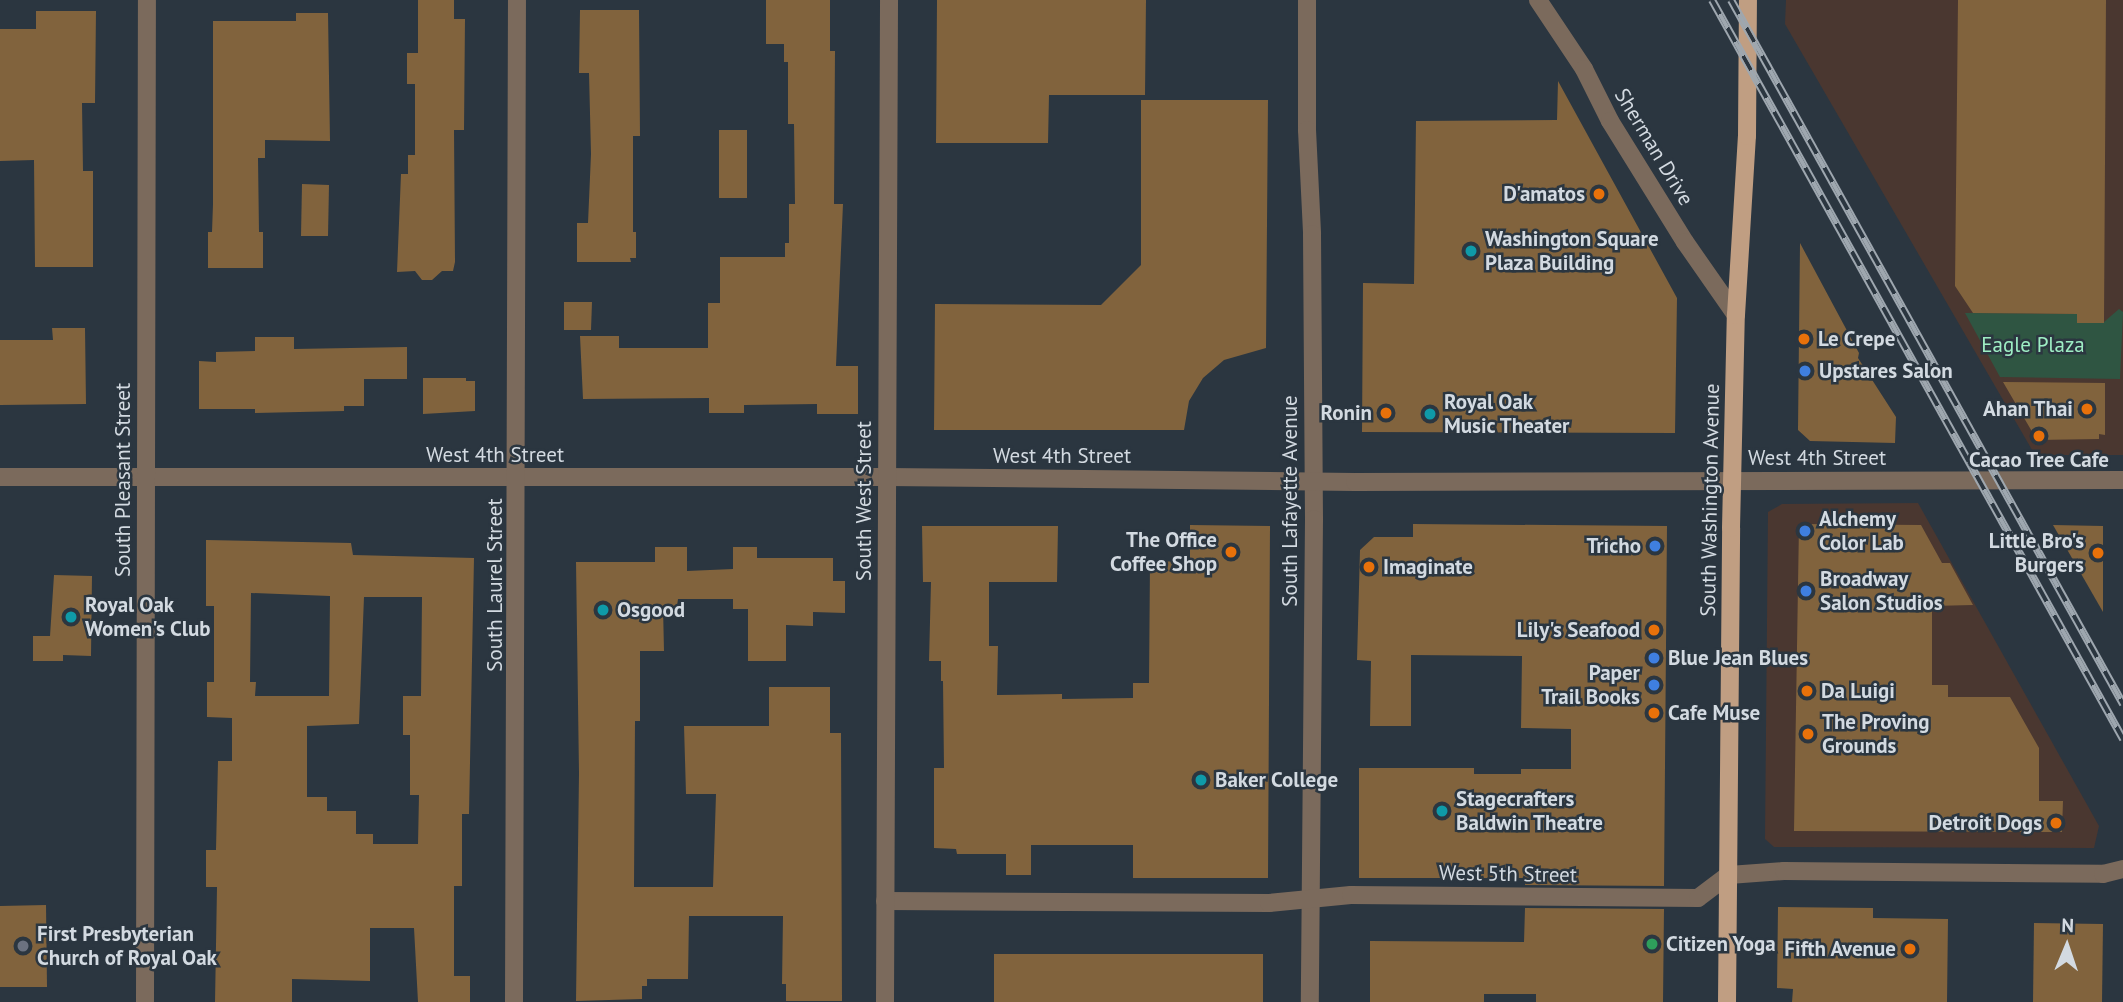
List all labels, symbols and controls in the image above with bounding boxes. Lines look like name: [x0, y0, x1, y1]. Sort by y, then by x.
street label: Sherman Drive: [1609, 84, 1699, 210]
place label: D'amatos: [1503, 181, 1585, 207]
marker: D'amatos: [1591, 186, 1607, 202]
place label: Washington Square Plaza Building: [1485, 226, 1659, 276]
marker: Washington Square Plaza Building: [1463, 243, 1479, 259]
place label: Le Crepe: [1818, 326, 1896, 352]
marker: Le Crepe: [1796, 331, 1812, 347]
park label: Eagle Plaza: [1981, 332, 2085, 358]
place label: Upstares Salon: [1819, 358, 1953, 384]
marker: Upstares Salon: [1797, 363, 1813, 379]
street label: South Pleasant Street: [110, 383, 136, 577]
street label: South Washington Avenue: [1695, 383, 1725, 617]
place label: Royal Oak Music Theater: [1444, 389, 1571, 439]
street label: South Lafayette Avenue: [1277, 395, 1303, 607]
place label: Ahan Thai: [1982, 396, 2073, 422]
place label: Ronin: [1321, 400, 1372, 426]
marker: Ahan Thai: [2079, 401, 2095, 417]
marker: Ronin: [1378, 405, 1394, 421]
marker: Royal Oak Music Theater: [1422, 406, 1438, 422]
street label: South West Street: [851, 421, 877, 581]
marker: Cacao Tree Cafe: [2031, 428, 2047, 444]
street label: West 4th Street: [426, 442, 564, 468]
street label: West 4th Street: [993, 443, 1131, 469]
street label: West 4th Street: [1748, 445, 1886, 471]
place label: Cacao Tree Cafe: [1969, 447, 2109, 473]
street label: South Laurel Street: [482, 498, 508, 672]
place label: Alchemy Color Lab: [1819, 506, 1904, 556]
marker: Alchemy Color Lab: [1797, 523, 1813, 539]
place label: The Office Coffee Shop: [1110, 527, 1217, 577]
place label: Little Bro's Burgers: [1989, 528, 2084, 578]
place label: Tricho: [1586, 533, 1641, 559]
marker: Tricho: [1647, 538, 1663, 554]
marker: The Office Coffee Shop: [1223, 544, 1239, 560]
marker: Little Bro's Burgers: [2090, 545, 2106, 561]
place label: Imaginate: [1383, 554, 1473, 580]
marker: Imaginate: [1361, 559, 1377, 575]
place label: Broadway Salon Studios: [1820, 566, 1943, 616]
marker: Broadway Salon Studios: [1798, 583, 1814, 599]
place label: Royal Oak Women's Club: [85, 592, 211, 642]
place label: Osgood: [617, 597, 685, 623]
marker: Osgood: [595, 602, 611, 618]
marker: Royal Oak Women's Club: [63, 609, 79, 625]
place label: Lily's Seafood: [1517, 617, 1640, 643]
marker: Lily's Seafood: [1646, 622, 1662, 638]
place label: Blue Jean Blues: [1668, 645, 1808, 671]
marker: Blue Jean Blues: [1646, 650, 1662, 666]
place label: Paper Trail Books: [1541, 660, 1640, 710]
marker: Paper Trail Books: [1646, 677, 1662, 693]
place label: Da Luigi: [1821, 678, 1895, 704]
marker: Da Luigi: [1799, 683, 1815, 699]
place label: Cafe Muse: [1668, 700, 1760, 726]
marker: Cafe Muse: [1646, 705, 1662, 721]
place label: The Proving Grounds: [1822, 709, 1930, 759]
marker: The Proving Grounds: [1800, 726, 1816, 742]
place label: Baker College: [1215, 767, 1338, 793]
marker: Baker College: [1193, 772, 1209, 788]
place label: Stagecrafters Baldwin Theatre: [1456, 786, 1604, 836]
marker: Stagecrafters Baldwin Theatre: [1434, 803, 1450, 819]
place label: Detroit Dogs: [1928, 810, 2042, 836]
marker: Detroit Dogs: [2048, 815, 2064, 831]
street label: West 5th Street: [1439, 860, 1577, 888]
north arrow: [2032, 911, 2102, 981]
text: N: [2061, 913, 2074, 937]
place label: First Presbyterian Church of Royal Oak: [37, 921, 217, 971]
place label: Citizen Yoga: [1666, 931, 1776, 957]
marker: Citizen Yoga: [1644, 936, 1660, 952]
place label: Fifth Avenue: [1784, 936, 1896, 962]
marker: First Presbyterian Church of Royal Oak: [15, 938, 31, 954]
marker: Fifth Avenue: [1902, 941, 1918, 957]

